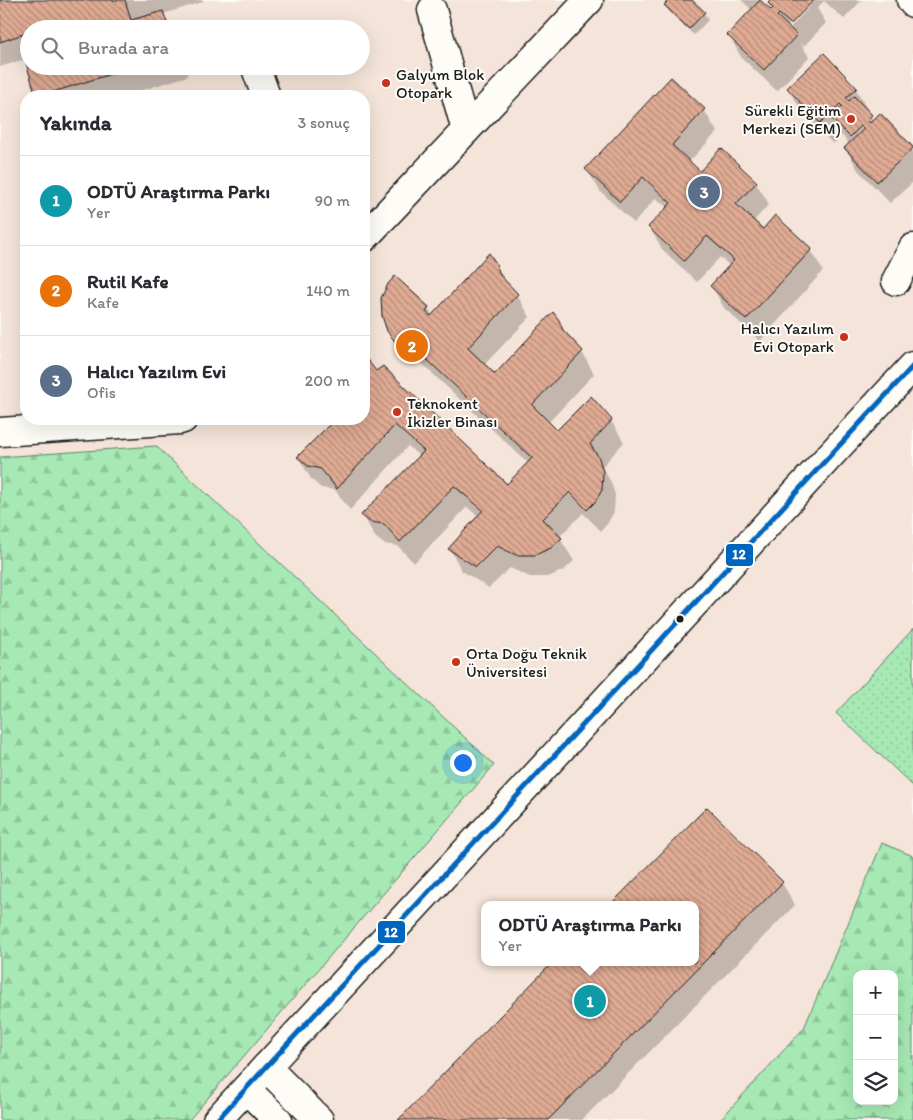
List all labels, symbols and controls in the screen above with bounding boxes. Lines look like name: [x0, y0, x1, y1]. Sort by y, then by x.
search box: [20, 20, 370, 75]
icon: search: [38, 34, 66, 62]
text: Burada ara: [78, 36, 169, 59]
place label: Galyum Blok Otopark: [396, 65, 484, 102]
marker: Galyum Blok Otopark: [380, 77, 392, 89]
place label: Sürekli Eğitim Merkezi (SEM): [742, 101, 841, 138]
text: Yakında: [40, 110, 112, 135]
text: 3 sonuç: [298, 113, 350, 132]
marker: Sürekli Eğitim Merkezi (SEM): [845, 113, 857, 125]
pin: 3: [688, 173, 720, 211]
text: ODTÜ Araştırma Parkı: [87, 180, 270, 203]
text: 1: [52, 191, 60, 210]
text: 90 m: [315, 191, 350, 210]
text: Yer: [87, 203, 110, 222]
text: Rutil Kafe: [87, 270, 169, 293]
text: 2: [52, 281, 60, 300]
text: 140 m: [306, 281, 350, 300]
text: Kafe: [87, 293, 119, 312]
place label: Halıcı Yazılım Evi Otopark: [741, 319, 835, 356]
pin: 2: [396, 327, 428, 365]
marker: Halıcı Yazılım Evi Otopark: [838, 331, 850, 343]
text: Halıcı Yazılım Evi: [87, 360, 226, 383]
text: 3: [52, 371, 60, 390]
text: 200 m: [305, 371, 350, 390]
text: Ofis: [87, 383, 116, 402]
place label: Teknokent İkizler Binası: [407, 394, 497, 431]
marker: Teknokent İkizler Binası: [391, 406, 403, 418]
line badge: 12: [725, 543, 754, 567]
text: 12: [732, 546, 747, 563]
unlabelled marker: [675, 614, 685, 624]
place label: Orta Doğu Teknik Üniversitesi: [466, 644, 588, 681]
marker: Orta Doğu Teknik Üniversitesi: [450, 656, 462, 668]
your location: [450, 750, 476, 776]
popup: [481, 901, 699, 966]
text: ODTÜ Araştırma Parkı: [498, 913, 682, 936]
line badge: 12: [377, 920, 406, 944]
text: 12: [384, 924, 399, 941]
text: Yer: [498, 936, 522, 955]
map controls: [853, 970, 898, 1105]
button: +: [853, 970, 898, 1015]
pin: 1: [574, 982, 606, 1020]
button: −: [853, 1015, 898, 1060]
button: layers: [853, 1060, 898, 1105]

